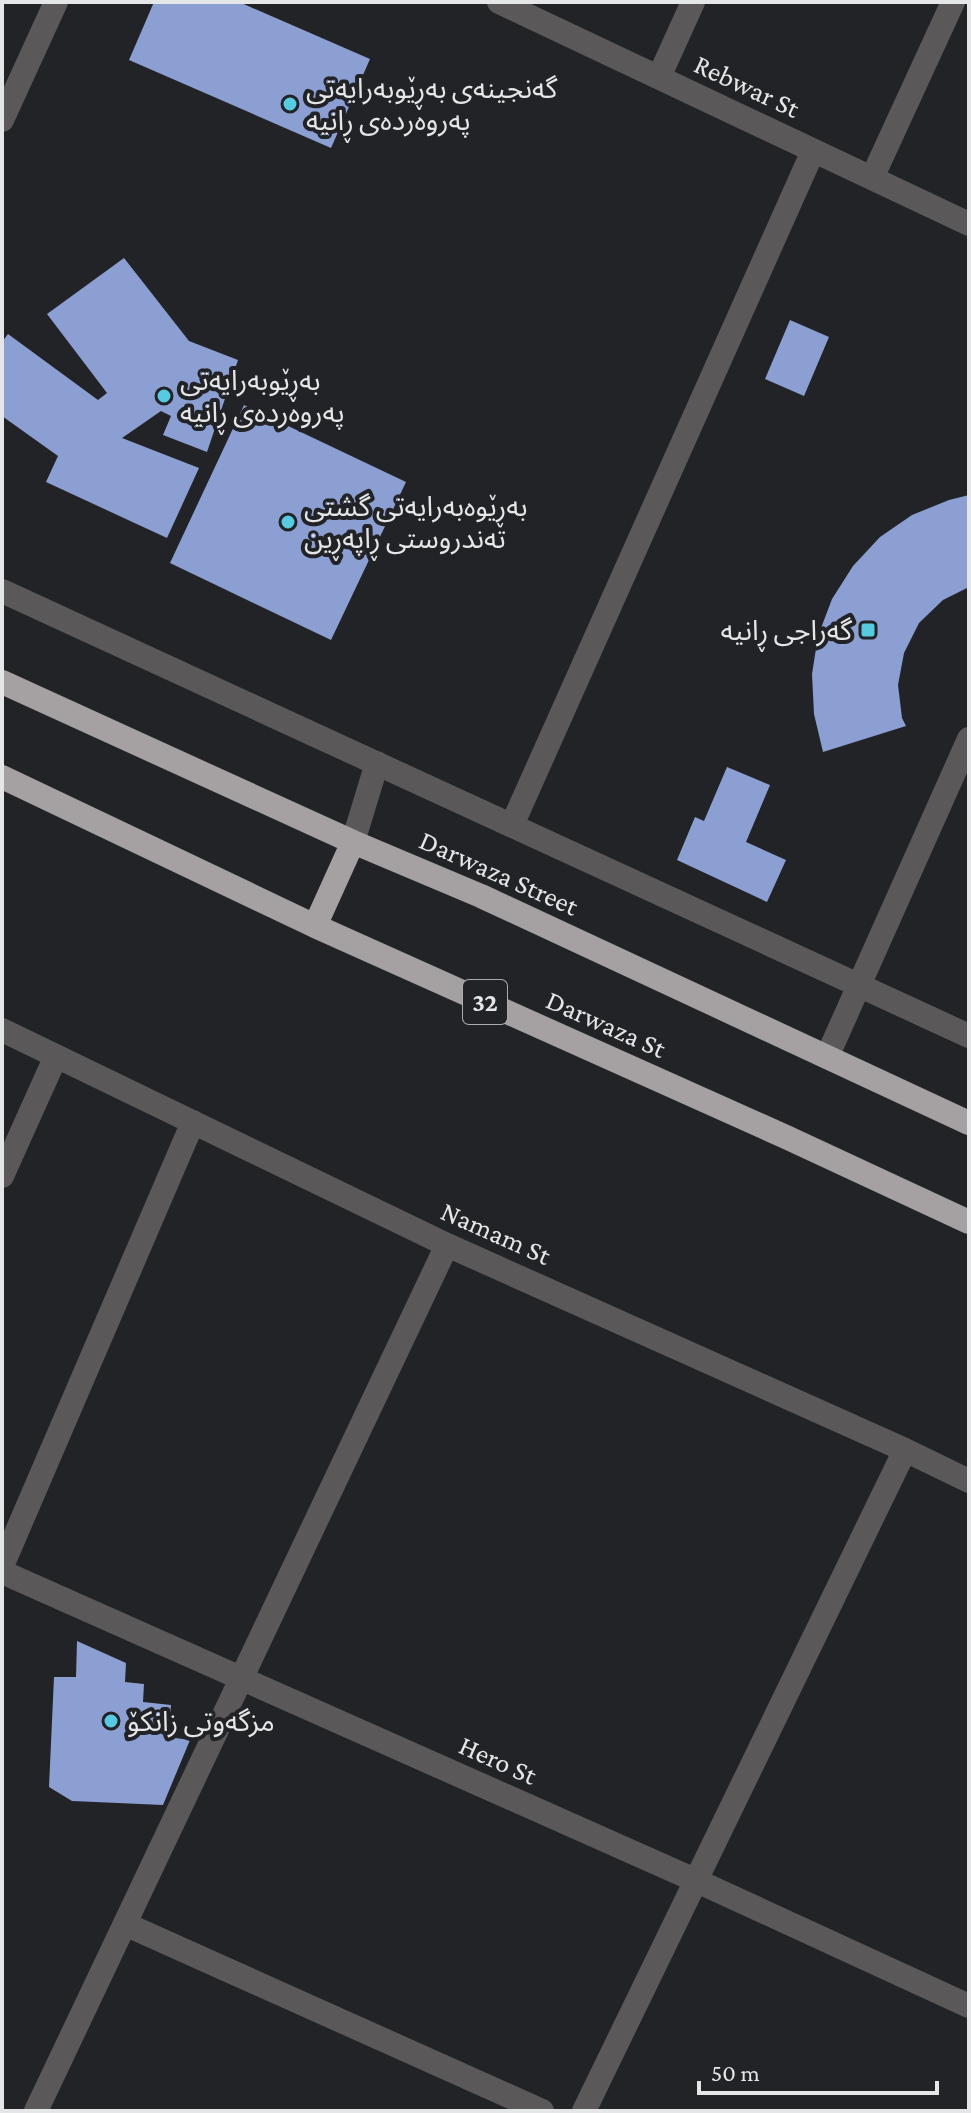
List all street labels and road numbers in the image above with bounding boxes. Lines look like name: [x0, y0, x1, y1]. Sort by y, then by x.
street label: Rebwar St: [689, 48, 805, 124]
street label: Darwaza Street: [415, 824, 584, 922]
road number: 32: [463, 980, 507, 1024]
street label: Darwaza St: [541, 984, 671, 1064]
street label: Namam St: [436, 1195, 556, 1271]
street label: Hero St: [454, 1729, 542, 1791]

